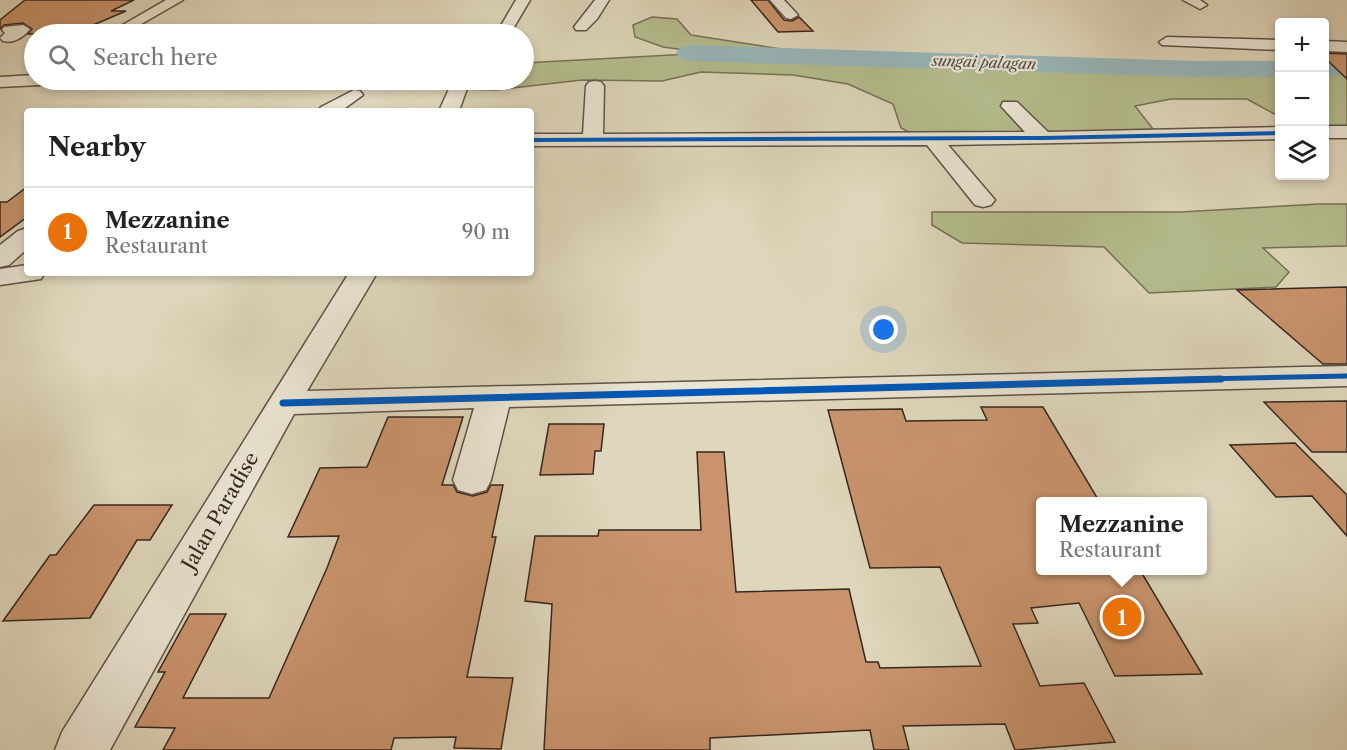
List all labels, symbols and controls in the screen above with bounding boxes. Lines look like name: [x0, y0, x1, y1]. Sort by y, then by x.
map controls: [1275, 18, 1329, 180]
button: +: [1275, 18, 1329, 72]
search box: [24, 24, 534, 90]
icon: search: [45, 41, 78, 74]
text: Search here: [93, 44, 218, 71]
water label: sungai palagan: [931, 51, 1036, 73]
button: −: [1275, 72, 1329, 126]
button: layers: [1275, 126, 1329, 180]
text: Nearby: [48, 131, 146, 163]
text: Mezzanine: [105, 207, 230, 234]
text: 1: [63, 220, 72, 244]
text: 90 m: [462, 220, 510, 244]
text: Restaurant: [105, 234, 208, 258]
your location: [869, 315, 898, 344]
street label: Jalan Paradise: [175, 448, 263, 577]
popup: [1036, 497, 1207, 575]
text: Mezzanine: [1059, 511, 1184, 538]
text: Restaurant: [1059, 538, 1162, 562]
pin: 1: [1102, 594, 1142, 640]

